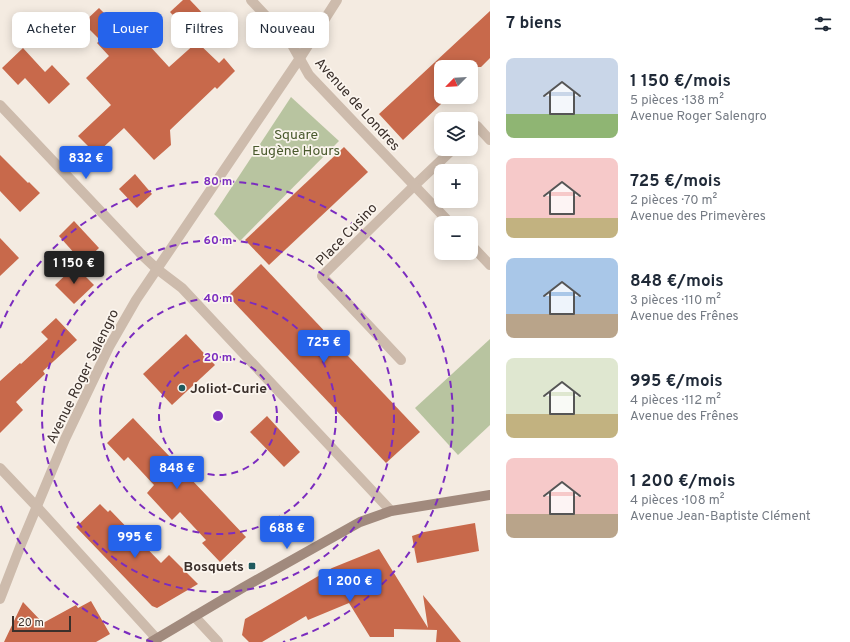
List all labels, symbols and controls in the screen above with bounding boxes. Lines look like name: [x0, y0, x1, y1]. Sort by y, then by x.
chip: Acheter: [12, 12, 90, 48]
chip: Louer: [98, 12, 163, 48]
chip: Filtres: [171, 12, 238, 48]
chip: Nouveau: [246, 12, 329, 48]
text: 7 biens: [506, 13, 562, 35]
icon: filters: [812, 13, 834, 35]
street label: Avenue de Londres: [311, 55, 403, 155]
north arrow: [434, 60, 478, 104]
map controls: [434, 60, 478, 260]
text: 1 150 €/mois: [630, 71, 731, 93]
icon: home: [538, 74, 586, 122]
text: 5 pièces · 138 m²: [630, 93, 724, 109]
text: Avenue Roger Salengro: [630, 109, 767, 125]
button: layers: [434, 112, 478, 156]
park label: Square Eugène Hours: [252, 127, 340, 160]
pin: 832 €: [58, 146, 114, 180]
text: 832 €: [68, 151, 104, 167]
button: +: [434, 164, 478, 208]
text: 725 €/mois: [630, 171, 721, 193]
text: 80 m: [204, 174, 232, 190]
icon: home: [538, 174, 586, 222]
text: 2 pièces · 70 m²: [630, 193, 717, 209]
street label: Place Cusino: [313, 200, 381, 270]
text: Avenue des Primevères: [630, 209, 766, 225]
button: −: [434, 216, 478, 260]
text: 60 m: [204, 233, 232, 249]
pin: 1 150 €: [37, 251, 111, 285]
text: 1 150 €: [53, 256, 95, 272]
text: 848 €/mois: [630, 271, 724, 293]
icon: home: [538, 274, 586, 322]
text: 40 m: [203, 291, 233, 307]
text: 3 pièces · 110 m²: [630, 293, 721, 309]
street label: Avenue Roger Salengro: [43, 307, 123, 447]
text: Avenue des Frênes: [630, 309, 739, 325]
pin: 725 €: [296, 330, 352, 364]
text: 725 €: [307, 335, 341, 351]
text: 20 m: [204, 350, 232, 366]
text: 995 €/mois: [630, 371, 723, 393]
icon: home: [538, 374, 586, 422]
place label: Joliot-Curie: [190, 381, 267, 398]
marker: Joliot-Curie: [177, 383, 187, 393]
text: 4 pièces · 112 m²: [630, 393, 721, 409]
centre of rings: [211, 409, 225, 423]
text: Avenue des Frênes: [630, 409, 739, 425]
pin: 848 €: [149, 456, 205, 490]
text: 848 €: [159, 461, 195, 477]
text: 1 200 €/mois: [630, 471, 735, 493]
icon: home: [538, 474, 586, 522]
text: 4 pièces · 108 m²: [630, 493, 724, 509]
text: Avenue Jean-Baptiste Clément: [630, 509, 811, 525]
pin: 688 €: [259, 516, 315, 550]
text: 688 €: [269, 521, 305, 537]
pin: 995 €: [107, 525, 163, 559]
text: 995 €: [117, 530, 153, 546]
place label: Bosquets: [183, 559, 244, 576]
marker: Bosquets: [247, 561, 257, 571]
pin: 1 200 €: [313, 569, 387, 603]
text: 1 200 €: [327, 574, 373, 590]
scale bar: [12, 614, 71, 633]
text: 20 m: [18, 616, 44, 630]

